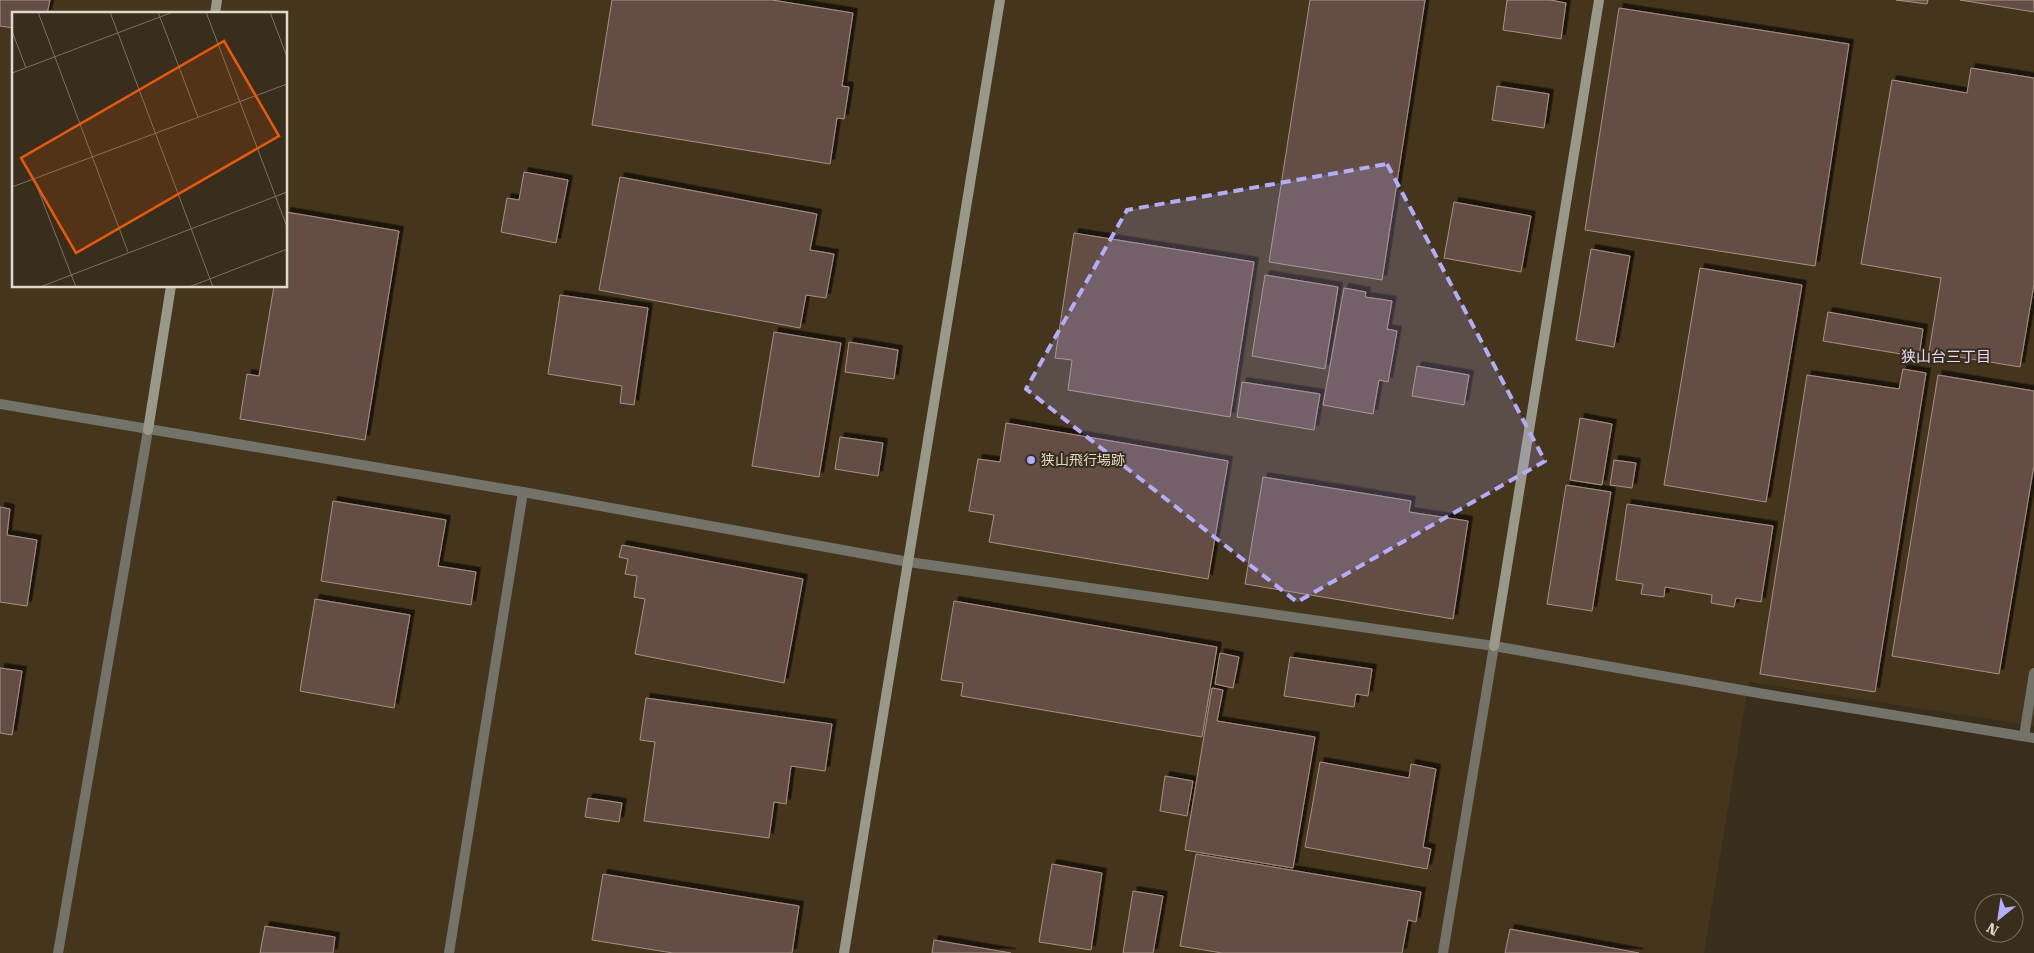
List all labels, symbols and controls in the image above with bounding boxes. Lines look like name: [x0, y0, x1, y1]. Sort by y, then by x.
inset map: [12, 12, 288, 288]
district label: 狭山台三丁目: [1901, 348, 1991, 366]
place label: 狭山飛行場跡: [1041, 452, 1125, 468]
marker: 狭山飛行場跡: [1025, 454, 1037, 466]
north arrow: [1974, 893, 2024, 943]
text: N: [1984, 920, 2001, 939]

